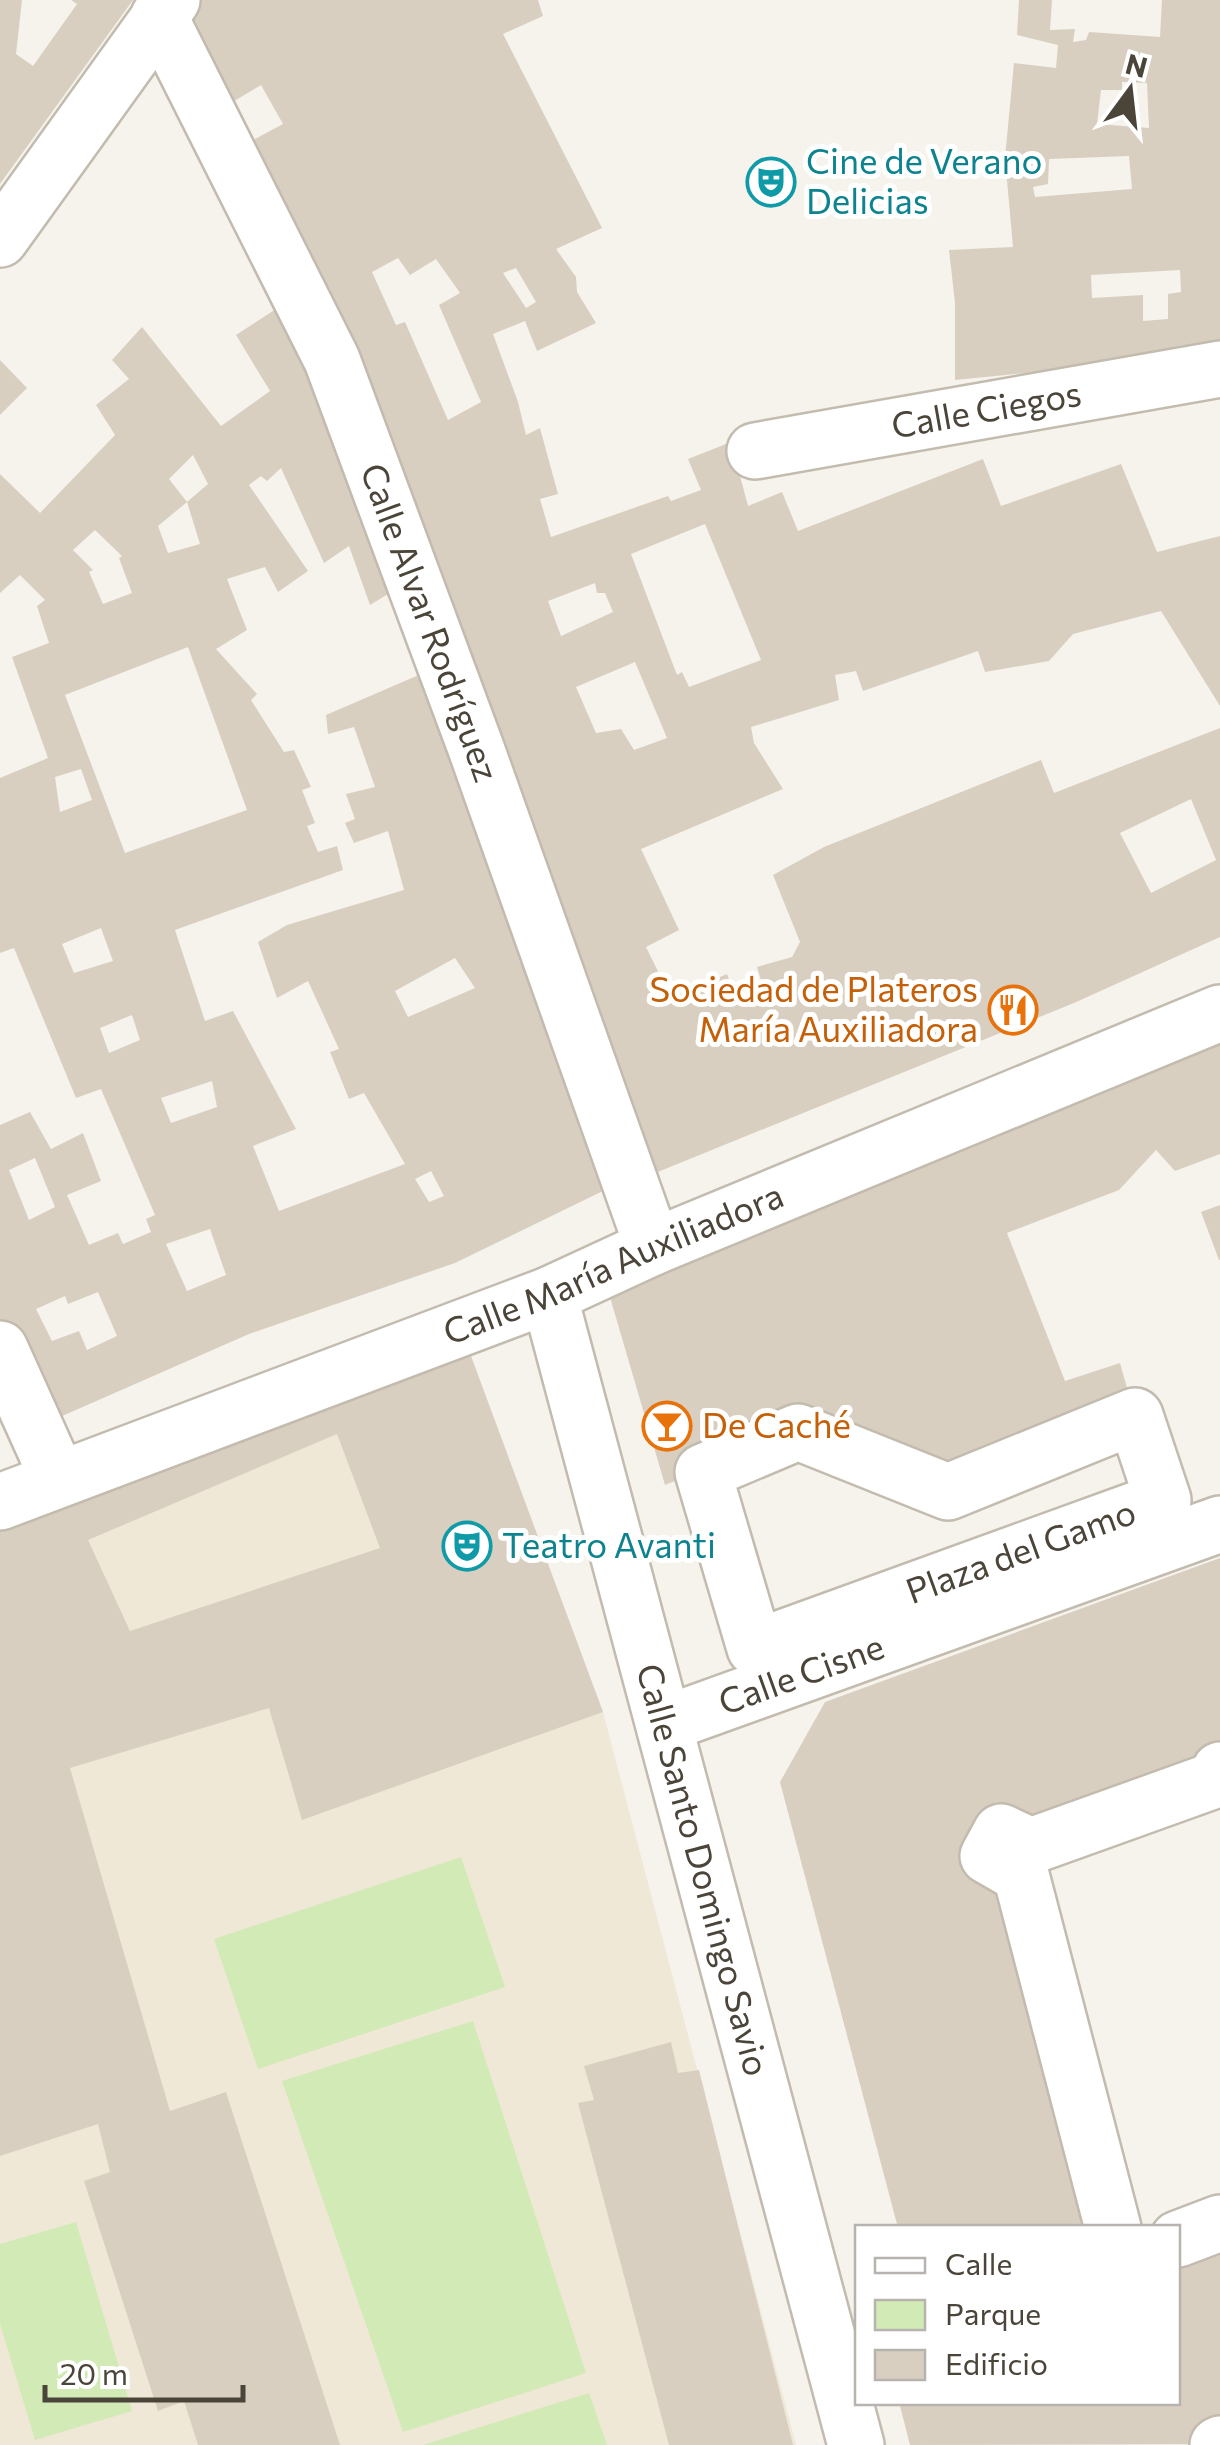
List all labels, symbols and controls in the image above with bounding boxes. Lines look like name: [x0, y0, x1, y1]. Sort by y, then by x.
north arrow: [1080, 40, 1180, 140]
text: N: [1122, 46, 1151, 84]
place label: Cine de Verano Delicias: [806, 138, 1043, 221]
theatre icon: Cine de Verano Delicias: [745, 156, 797, 208]
street label: Calle Ciegos: [888, 370, 1084, 446]
street label: Calle Alvar Rodríguez: [353, 457, 510, 786]
place label: Sociedad de Plateros María Auxiliadora: [649, 966, 978, 1049]
restaurant icon: Sociedad de Plateros María Auxiliadora: [987, 984, 1039, 1036]
street label: Calle María Auxiliadora: [436, 1172, 789, 1352]
bar icon: De Caché: [641, 1400, 693, 1452]
place label: De Caché: [702, 1402, 851, 1445]
street label: Plaza del Gamo: [899, 1488, 1141, 1611]
theatre icon: Teatro Avanti: [441, 1520, 493, 1572]
place label: Teatro Avanti: [502, 1522, 716, 1565]
street label: Calle Cisne: [712, 1623, 889, 1722]
street label: Calle Santo Domingo Savio: [629, 1658, 780, 2080]
legend: [855, 2225, 1180, 2405]
text: Calle: [945, 2244, 1012, 2281]
text: Parque: [945, 2294, 1041, 2331]
scale bar: [45, 2340, 242, 2402]
text: Edificio: [945, 2344, 1048, 2381]
text: 20 m: [60, 2354, 128, 2391]

